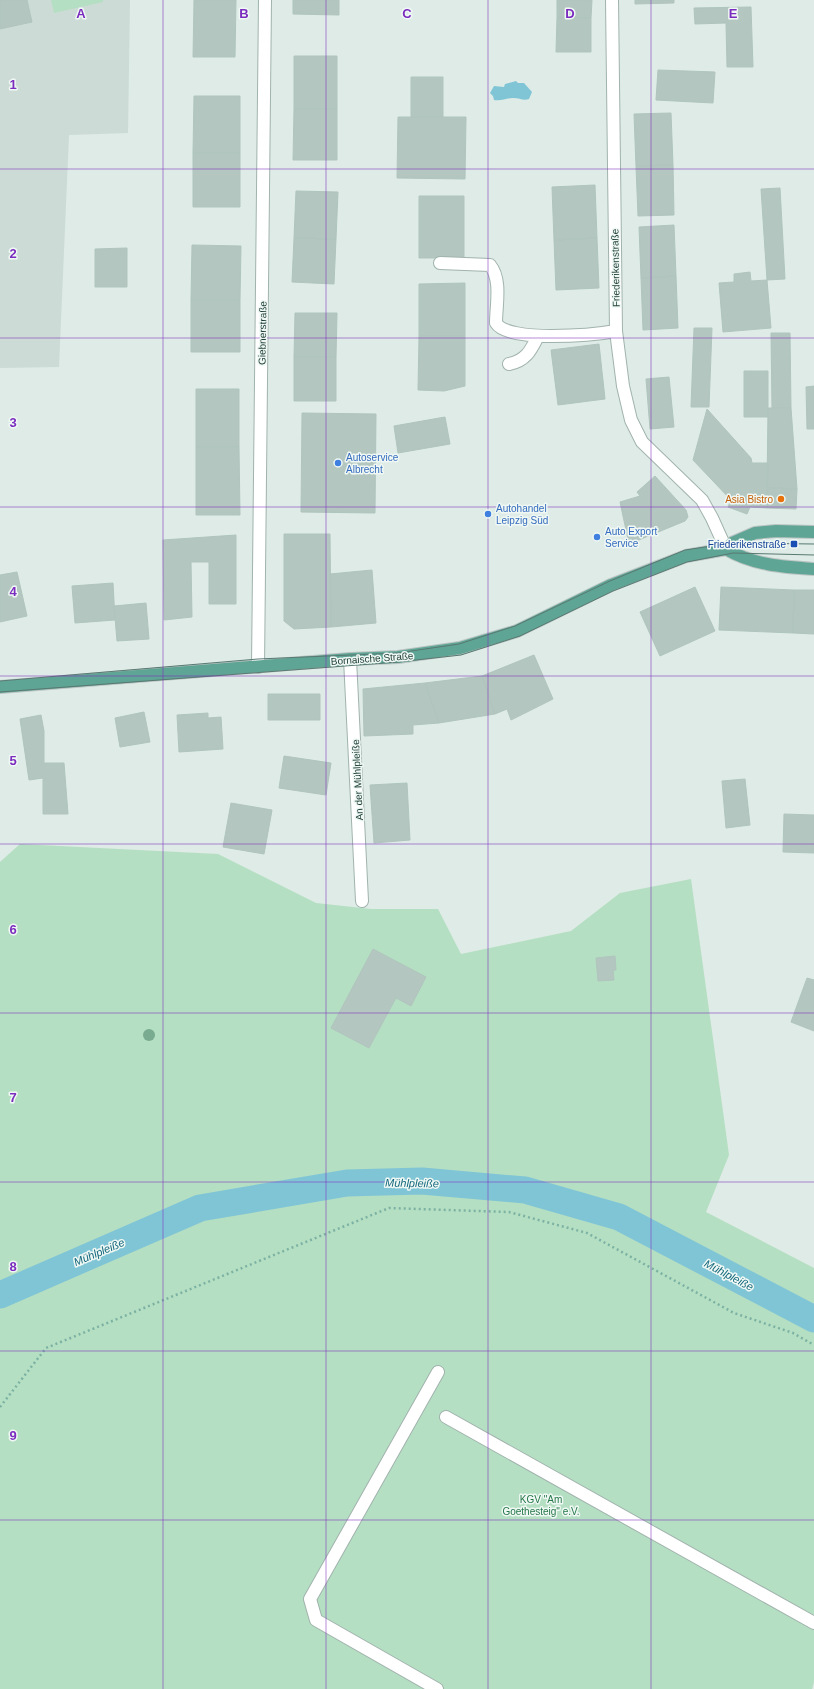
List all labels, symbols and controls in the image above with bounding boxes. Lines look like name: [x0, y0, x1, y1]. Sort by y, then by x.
text: A: [76, 6, 86, 21]
text: B: [239, 6, 249, 21]
text: C: [402, 6, 412, 21]
text: D: [565, 6, 575, 21]
text: E: [729, 6, 738, 21]
text: 1: [9, 77, 17, 92]
street label: Friederikenstraße: [609, 228, 622, 307]
text: 2: [9, 246, 17, 261]
street label: Giebnerstraße: [256, 301, 269, 365]
text: 3: [9, 415, 17, 430]
place label: Autoservice Albrecht: [346, 452, 399, 475]
marker: Autoservice Albrecht: [333, 458, 343, 468]
place label: Asia Bistro: [725, 494, 773, 505]
marker: Asia Bistro: [776, 494, 786, 504]
place label: Autohandel Leipzig Süd: [496, 503, 548, 526]
marker: Autohandel Leipzig Süd: [483, 509, 493, 519]
place label: Auto Export Service: [605, 526, 657, 549]
marker: Auto Export Service: [592, 532, 602, 542]
place label: Friederikenstraße: [708, 539, 786, 550]
marker: Friederikenstraße: [789, 539, 799, 549]
text: 4: [9, 584, 17, 599]
street label: Bornaische Straße: [330, 650, 414, 667]
street label: An der Mühlpleiße: [350, 739, 365, 821]
text: 5: [9, 753, 17, 768]
text: 6: [9, 922, 17, 937]
text: 7: [9, 1090, 17, 1105]
water label: Mühlpleiße: [385, 1177, 439, 1189]
water label: Mühlpleiße: [72, 1236, 126, 1268]
water label: Mühlpleiße: [702, 1257, 756, 1293]
text: 8: [9, 1259, 17, 1274]
text: 9: [9, 1428, 17, 1443]
park label: KGV "Am Goethesteig" e.V.: [502, 1494, 580, 1517]

